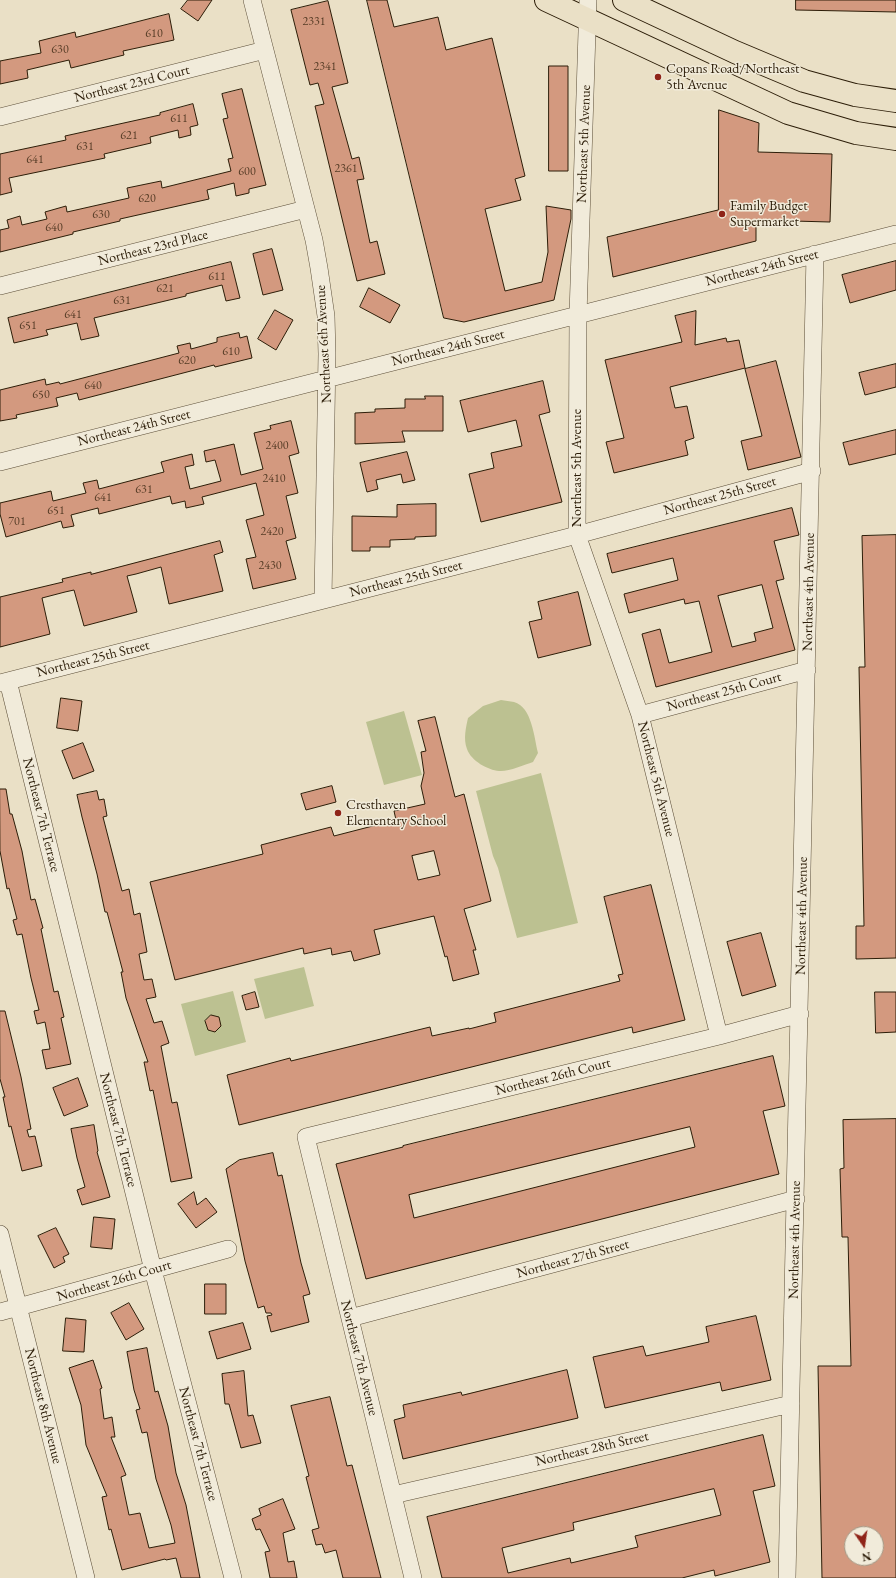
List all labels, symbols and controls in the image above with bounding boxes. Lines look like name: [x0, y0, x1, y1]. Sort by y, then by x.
house number: 2331: [302, 15, 326, 29]
house number: 610: [145, 27, 163, 41]
house number: 630: [51, 43, 69, 57]
house number: 2341: [313, 60, 337, 74]
place label: Copans Road/Northeast 5th Avenue: [666, 61, 799, 94]
street label: Northeast 23rd Court: [73, 62, 191, 106]
marker: Copans Road/Northeast 5th Avenue: [653, 72, 663, 82]
street label: Northeast 5th Avenue: [574, 85, 594, 203]
house number: 611: [170, 112, 188, 126]
house number: 621: [120, 129, 138, 143]
house number: 631: [76, 140, 94, 154]
house number: 641: [26, 153, 44, 167]
house number: 2361: [334, 162, 358, 176]
house number: 600: [238, 165, 256, 179]
house number: 620: [138, 192, 156, 206]
place label: Family Budget Supermarket: [730, 198, 808, 230]
house number: 630: [92, 208, 110, 222]
marker: Family Budget Supermarket: [717, 209, 727, 219]
house number: 640: [45, 221, 63, 235]
street label: Northeast 23rd Place: [96, 226, 210, 270]
street label: Northeast 24th Street: [704, 246, 820, 290]
house number: 611: [208, 270, 226, 284]
house number: 621: [156, 282, 174, 296]
street label: Northeast 6th Avenue: [313, 284, 335, 404]
house number: 631: [113, 294, 131, 308]
house number: 641: [64, 308, 82, 322]
house number: 651: [19, 319, 37, 333]
street label: Northeast 24th Street: [390, 326, 506, 370]
house number: 610: [222, 345, 240, 359]
house number: 620: [178, 354, 196, 368]
house number: 640: [84, 379, 102, 393]
house number: 650: [32, 388, 50, 402]
street label: Northeast 24th Street: [76, 406, 192, 450]
street label: Northeast 5th Avenue: [569, 409, 585, 527]
house number: 2400: [265, 439, 289, 453]
house number: 2410: [262, 472, 286, 486]
street label: Northeast 25th Street: [662, 473, 778, 519]
house number: 631: [135, 483, 153, 497]
house number: 641: [94, 491, 112, 505]
house number: 651: [47, 504, 65, 518]
house number: 701: [8, 515, 26, 529]
house number: 2420: [260, 525, 284, 539]
street label: Northeast 4th Avenue: [800, 533, 818, 651]
street label: Northeast 25th Street: [348, 557, 464, 601]
house number: 2430: [258, 559, 282, 573]
street label: Northeast 25th Street: [35, 637, 151, 681]
street label: Northeast 25th Court: [665, 669, 783, 715]
street label: Northeast 5th Avenue: [634, 720, 678, 838]
street label: Northeast 7th Terrace: [19, 756, 63, 874]
place label: Cresthaven Elementary School: [346, 797, 446, 830]
marker: Cresthaven Elementary School: [333, 808, 343, 818]
street label: Northeast 4th Avenue: [793, 857, 811, 975]
street label: Northeast 26th Court: [494, 1055, 612, 1099]
street label: Northeast 7th Terrace: [96, 1071, 140, 1189]
street label: Northeast 4th Avenue: [786, 1181, 804, 1299]
street label: Northeast 27th Street: [515, 1236, 631, 1282]
street label: Northeast 26th Court: [55, 1257, 173, 1305]
street label: Northeast 7th Avenue: [337, 1299, 381, 1417]
street label: Northeast 8th Avenue: [21, 1347, 65, 1465]
street label: Northeast 7th Terrace: [175, 1385, 221, 1503]
street label: Northeast 28th Street: [534, 1428, 650, 1470]
north arrow: [844, 1526, 884, 1566]
text: N: [861, 1549, 872, 1565]

